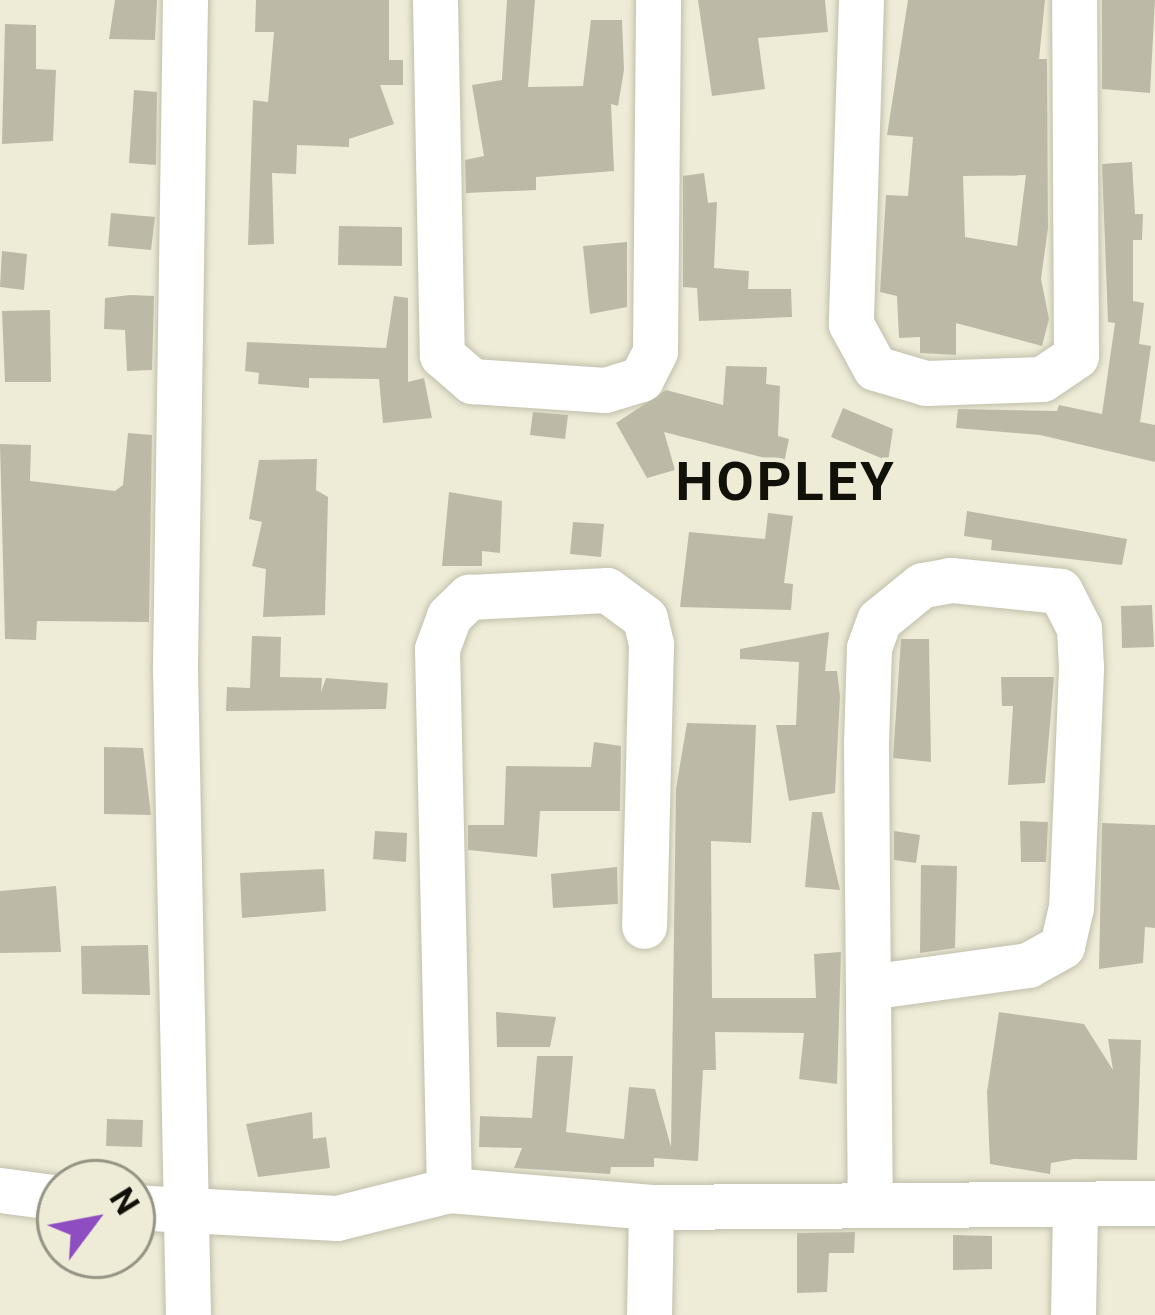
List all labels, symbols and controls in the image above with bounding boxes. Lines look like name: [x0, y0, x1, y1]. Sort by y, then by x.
district label: HOPLEY: [675, 450, 897, 514]
north arrow: [36, 1159, 156, 1279]
text: N: [102, 1181, 147, 1221]

